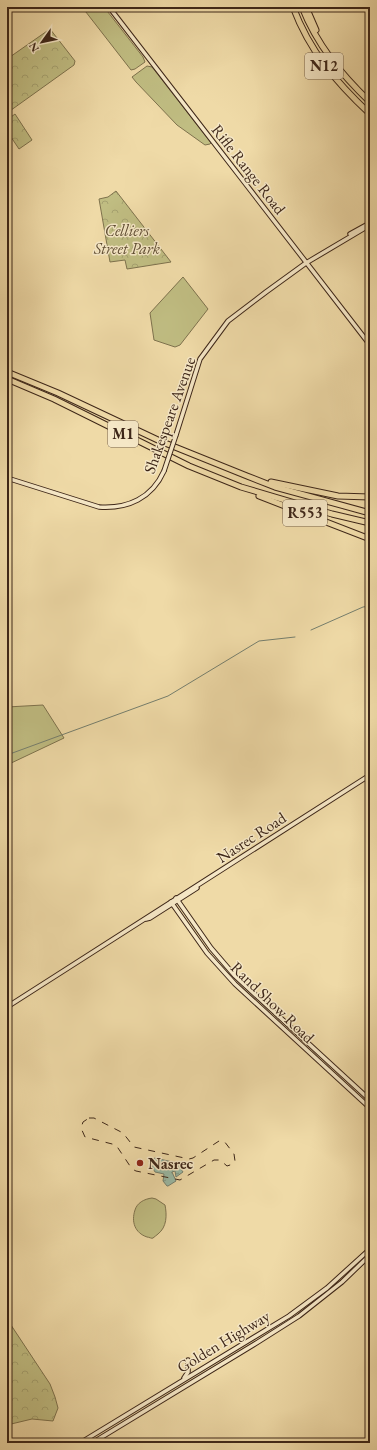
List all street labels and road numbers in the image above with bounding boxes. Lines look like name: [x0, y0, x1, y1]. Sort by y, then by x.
road number: N12: [305, 53, 343, 79]
street label: Rifle Range Road: [207, 120, 291, 219]
street label: Shakespeare Avenue: [139, 354, 200, 476]
road number: M1: [108, 421, 138, 447]
road number: R553: [283, 500, 327, 526]
street label: Nasrec Road: [212, 807, 291, 868]
street label: Rand Show Road: [226, 957, 320, 1048]
street label: Golden Highway: [173, 1305, 274, 1377]

